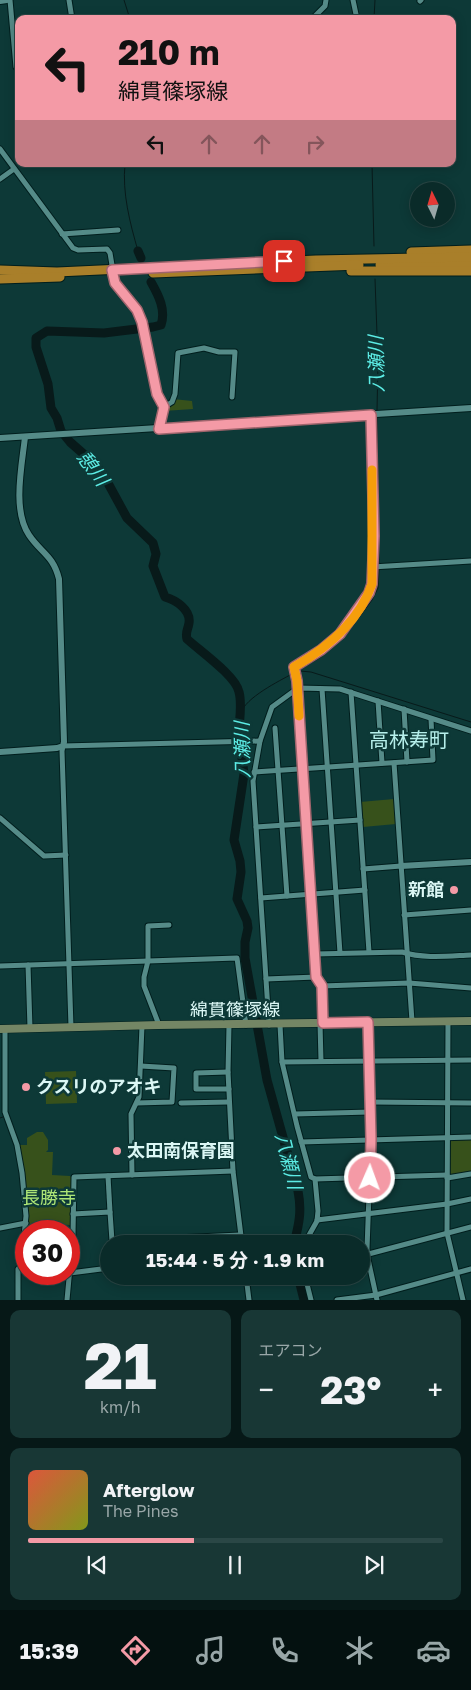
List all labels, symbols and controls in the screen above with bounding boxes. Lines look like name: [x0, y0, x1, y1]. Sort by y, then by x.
text: 210 m: [118, 31, 220, 73]
icon: left: [35, 35, 100, 100]
text: 綿貫篠塚線: [118, 77, 228, 104]
icon: left: [142, 130, 170, 158]
icon: ahead: [195, 130, 223, 158]
icon: ahead: [248, 130, 276, 158]
icon: right: [301, 130, 329, 158]
north arrow: [410, 182, 455, 228]
map controls: [410, 182, 455, 227]
pin: [263, 240, 305, 282]
icon: arrive: [270, 247, 298, 275]
water label: 八瀬川: [363, 333, 387, 393]
water label: 憩川: [73, 446, 115, 491]
water label: 八瀬川: [229, 719, 253, 779]
district label: 高林寿町: [369, 727, 449, 751]
place label: 新館: [408, 878, 444, 900]
marker: 新館: [448, 884, 460, 896]
street label: 綿貫篠塚線: [190, 998, 280, 1020]
place label: クスリのアオキ: [36, 1075, 161, 1097]
marker: クスリのアオキ: [20, 1081, 32, 1093]
water label: 八瀬川: [271, 1130, 308, 1193]
place label: 太田南保育園: [127, 1139, 235, 1161]
marker: 太田南保育園: [111, 1145, 123, 1157]
position arrow: [343, 1151, 395, 1203]
park label: 長勝寺: [22, 1186, 76, 1208]
speed limit sign: 30: [15, 1220, 80, 1285]
text: 15:44 · 5 分 · 1.9 km: [146, 1248, 324, 1271]
text: 21: [84, 1325, 157, 1403]
text: エアコン: [259, 1340, 323, 1360]
text: 23°: [320, 1367, 381, 1412]
text: −: [259, 1373, 274, 1406]
text: +: [428, 1373, 443, 1406]
text: km/h: [100, 1397, 141, 1417]
text: Afterglow: [103, 1478, 194, 1501]
text: The Pines: [103, 1501, 178, 1521]
icon: previous: [83, 1551, 111, 1579]
icon: pause: [221, 1551, 249, 1579]
icon: next: [360, 1551, 388, 1579]
icon: directions: [118, 1633, 153, 1668]
icon: music: [193, 1633, 228, 1668]
icon: phone: [267, 1633, 302, 1668]
icon: climate: [342, 1633, 377, 1668]
icon: car: [416, 1633, 451, 1668]
text: 15:39: [20, 1637, 79, 1664]

